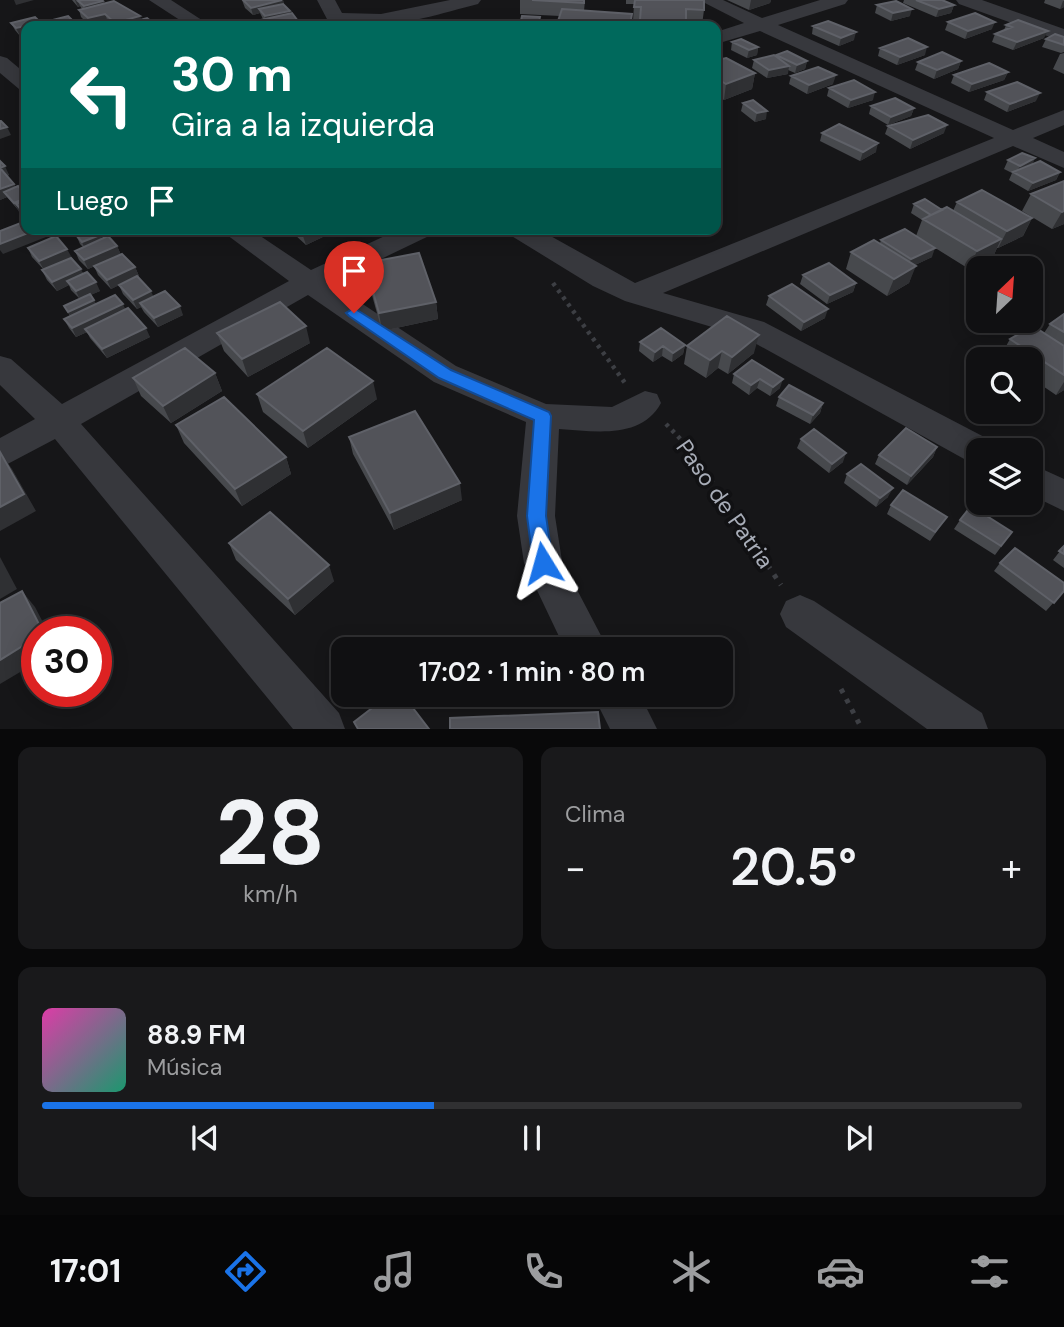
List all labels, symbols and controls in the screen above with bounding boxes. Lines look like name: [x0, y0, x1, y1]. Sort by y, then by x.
text: 30 m: [171, 42, 293, 106]
icon: left: [56, 49, 147, 140]
text: Gira a la izquierda: [171, 104, 435, 146]
icon: arrive: [143, 182, 181, 220]
text: Luego: [56, 184, 129, 218]
pin: [324, 241, 384, 313]
icon: arrive: [335, 252, 373, 290]
north arrow: [966, 256, 1043, 332]
map controls: [966, 256, 1043, 515]
button: search: [966, 347, 1043, 424]
street label: Paso de Patria: [669, 434, 781, 574]
button: layers: [966, 438, 1043, 515]
position arrow: [506, 526, 580, 600]
speed limit sign: 30: [21, 616, 112, 707]
text: 17:02 · 1 min · 80 m: [419, 655, 645, 689]
text: 28: [216, 774, 325, 892]
text: Clima: [565, 799, 625, 829]
text: 20.5°: [730, 833, 857, 901]
text: −: [565, 843, 586, 893]
text: +: [1001, 843, 1022, 893]
text: km/h: [243, 879, 298, 909]
text: 88.9 FM: [147, 1018, 246, 1052]
text: Música: [147, 1052, 222, 1082]
icon: previous: [186, 1119, 224, 1157]
icon: pause: [513, 1119, 551, 1157]
icon: next: [840, 1119, 878, 1157]
icon: directions: [221, 1247, 270, 1296]
icon: music: [370, 1247, 419, 1296]
icon: phone: [519, 1247, 568, 1296]
icon: climate: [667, 1247, 716, 1296]
icon: car: [816, 1247, 865, 1296]
icon: filters: [965, 1247, 1014, 1296]
text: 17:01: [50, 1250, 121, 1292]

